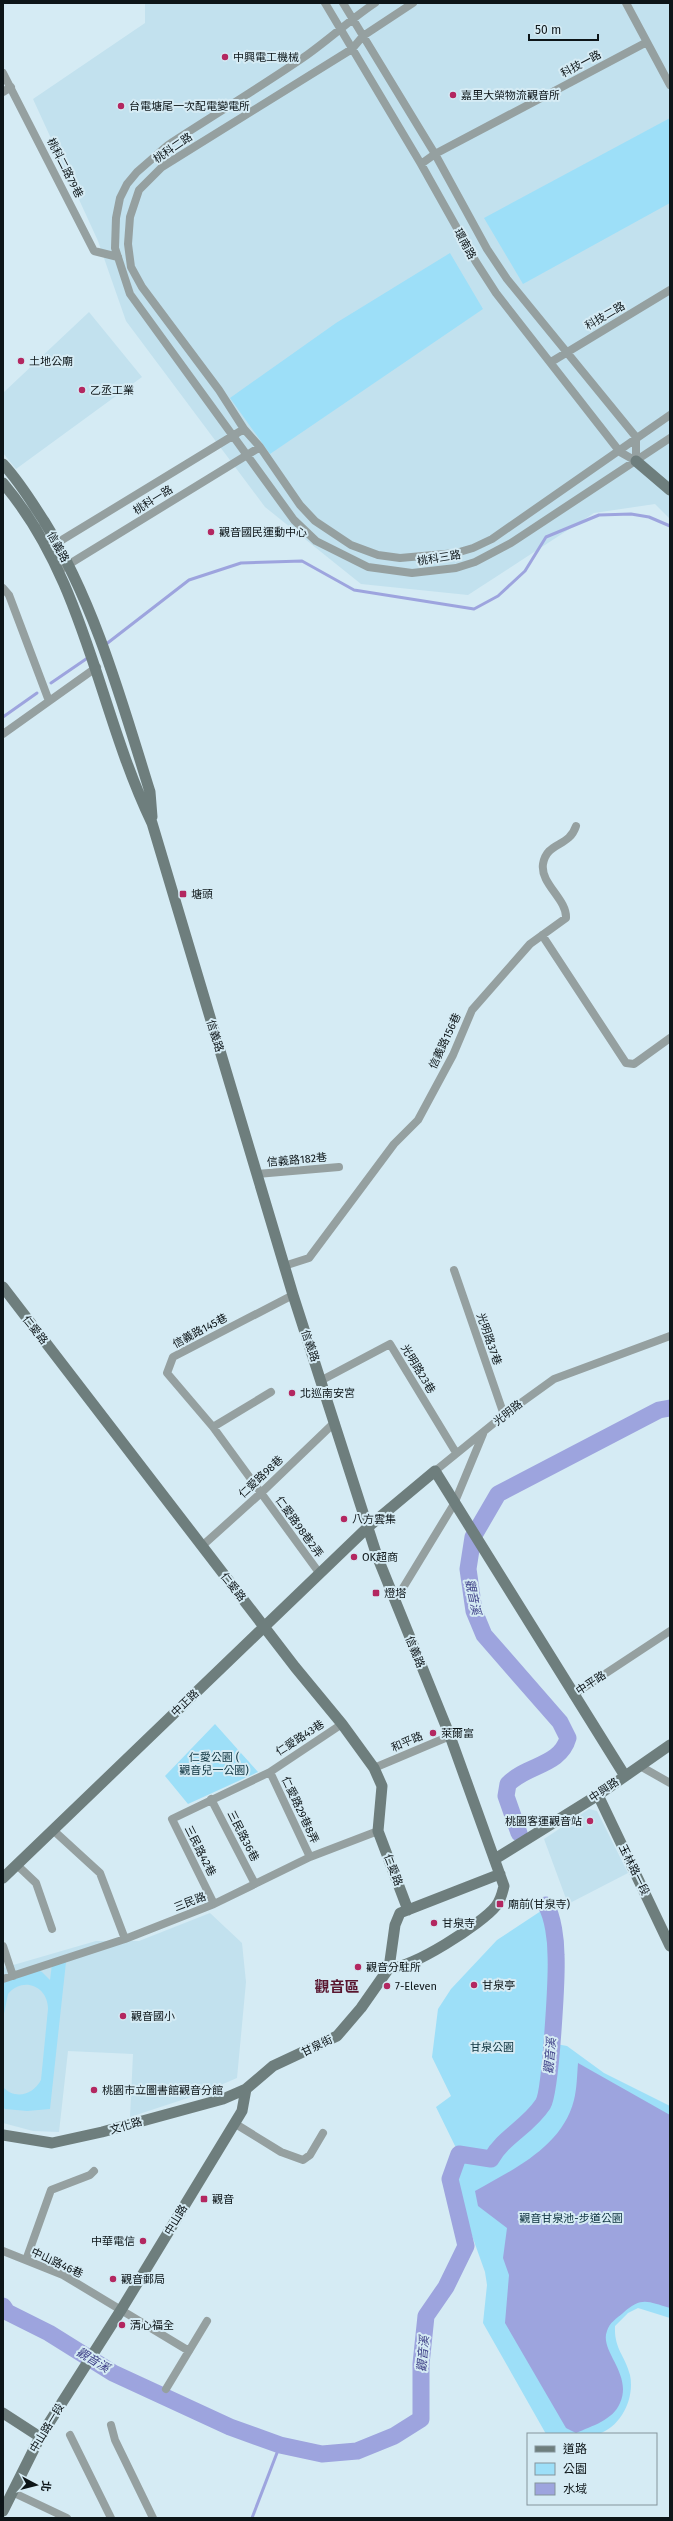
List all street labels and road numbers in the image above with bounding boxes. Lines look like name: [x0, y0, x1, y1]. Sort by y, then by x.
street label: 科技一路: [559, 48, 603, 80]
street label: 桃科二路: [151, 130, 195, 166]
street label: 桃科二路79巷: [44, 136, 86, 200]
street label: 環南路: [451, 226, 479, 262]
street label: 科技二路: [583, 299, 627, 333]
street label: 桃科一路: [131, 483, 175, 517]
street label: 信義路: [44, 529, 72, 565]
street label: 桃科三路: [416, 548, 462, 568]
street label: 信義路156巷: [426, 1011, 464, 1071]
street label: 信義路: [204, 1018, 226, 1054]
street label: 信義路182巷: [266, 1151, 328, 1169]
street label: 信義路145巷: [170, 1311, 230, 1351]
street label: 光明路37巷: [474, 1311, 504, 1367]
street label: 仁愛路: [20, 1313, 50, 1347]
street label: 信義路: [298, 1328, 322, 1364]
street label: 光明路23巷: [398, 1342, 438, 1396]
street label: 光明路: [491, 1398, 525, 1428]
street label: 仁愛路98巷: [236, 1453, 286, 1501]
street label: 仁愛路98巷2弄: [272, 1494, 326, 1560]
street label: 仁愛路: [218, 1570, 248, 1604]
street label: 信義路: [403, 1634, 427, 1670]
street label: 中平路: [574, 1669, 608, 1697]
street label: 中正路: [169, 1687, 201, 1719]
street label: 仁愛路43巷: [273, 1718, 327, 1758]
street label: 和平路: [389, 1730, 425, 1754]
street label: 仁愛路29巷8弄: [279, 1775, 321, 1845]
street label: 中興路: [587, 1775, 621, 1805]
street label: 三民路36巷: [225, 1808, 261, 1864]
street label: 三民路42巷: [182, 1824, 218, 1878]
street label: 玉林路一段: [616, 1842, 652, 1898]
street label: 仁愛路: [381, 1852, 405, 1888]
street label: 三民路: [172, 1890, 208, 1914]
street label: 甘泉街: [299, 2033, 335, 2059]
street label: 文化路: [108, 2115, 144, 2137]
street label: 中山路: [162, 2203, 190, 2237]
street label: 中山路46巷: [29, 2245, 85, 2281]
street label: 中山路一段: [27, 2401, 67, 2455]

